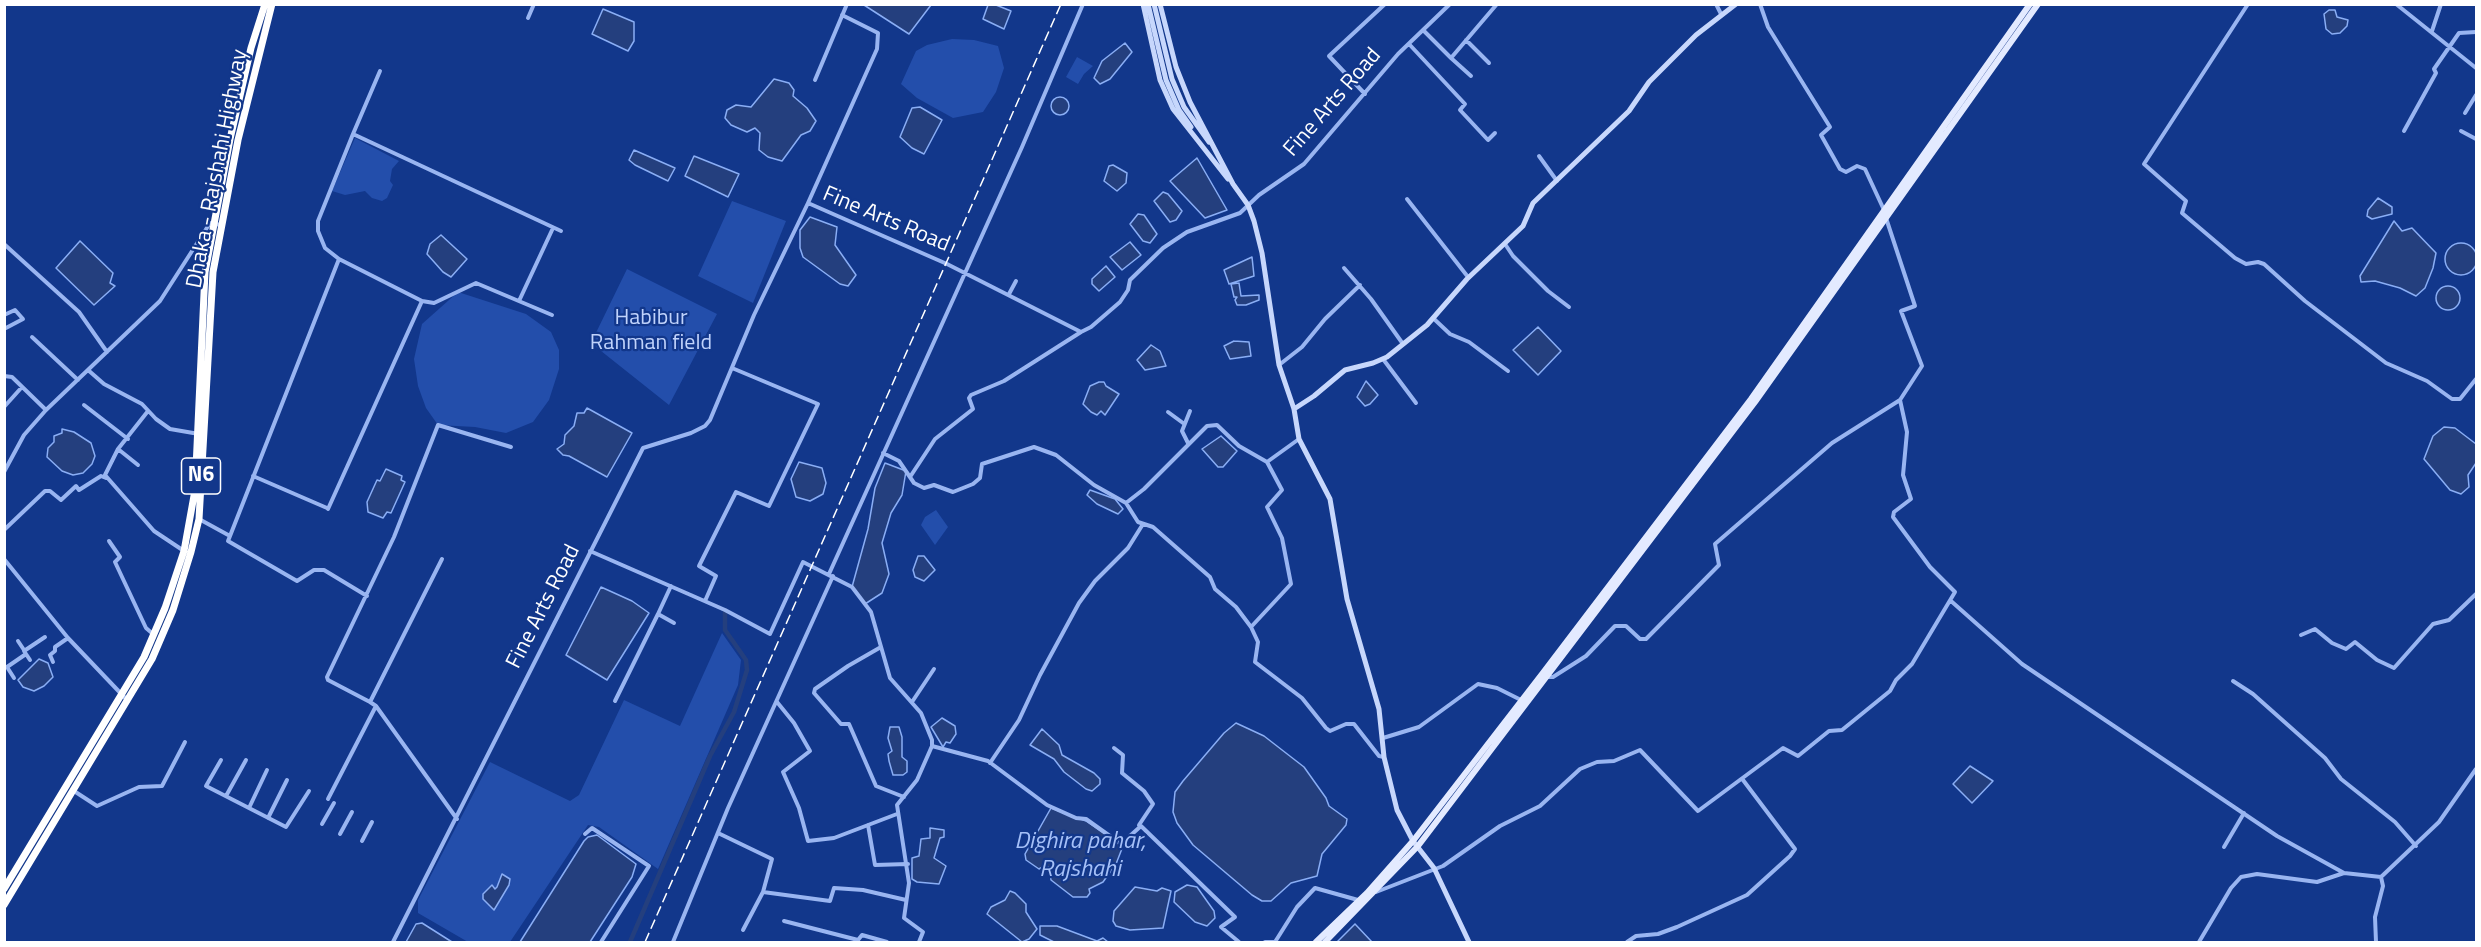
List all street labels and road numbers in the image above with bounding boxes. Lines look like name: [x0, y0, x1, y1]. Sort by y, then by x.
street label: Fine Arts Road: [1279, 43, 1387, 163]
street label: Dhaka - Rajshahi Highway: [182, 47, 254, 291]
street label: Fine Arts Road: [819, 181, 953, 259]
road number: N6: [182, 458, 220, 494]
street label: Fine Arts Road: [502, 541, 586, 673]

